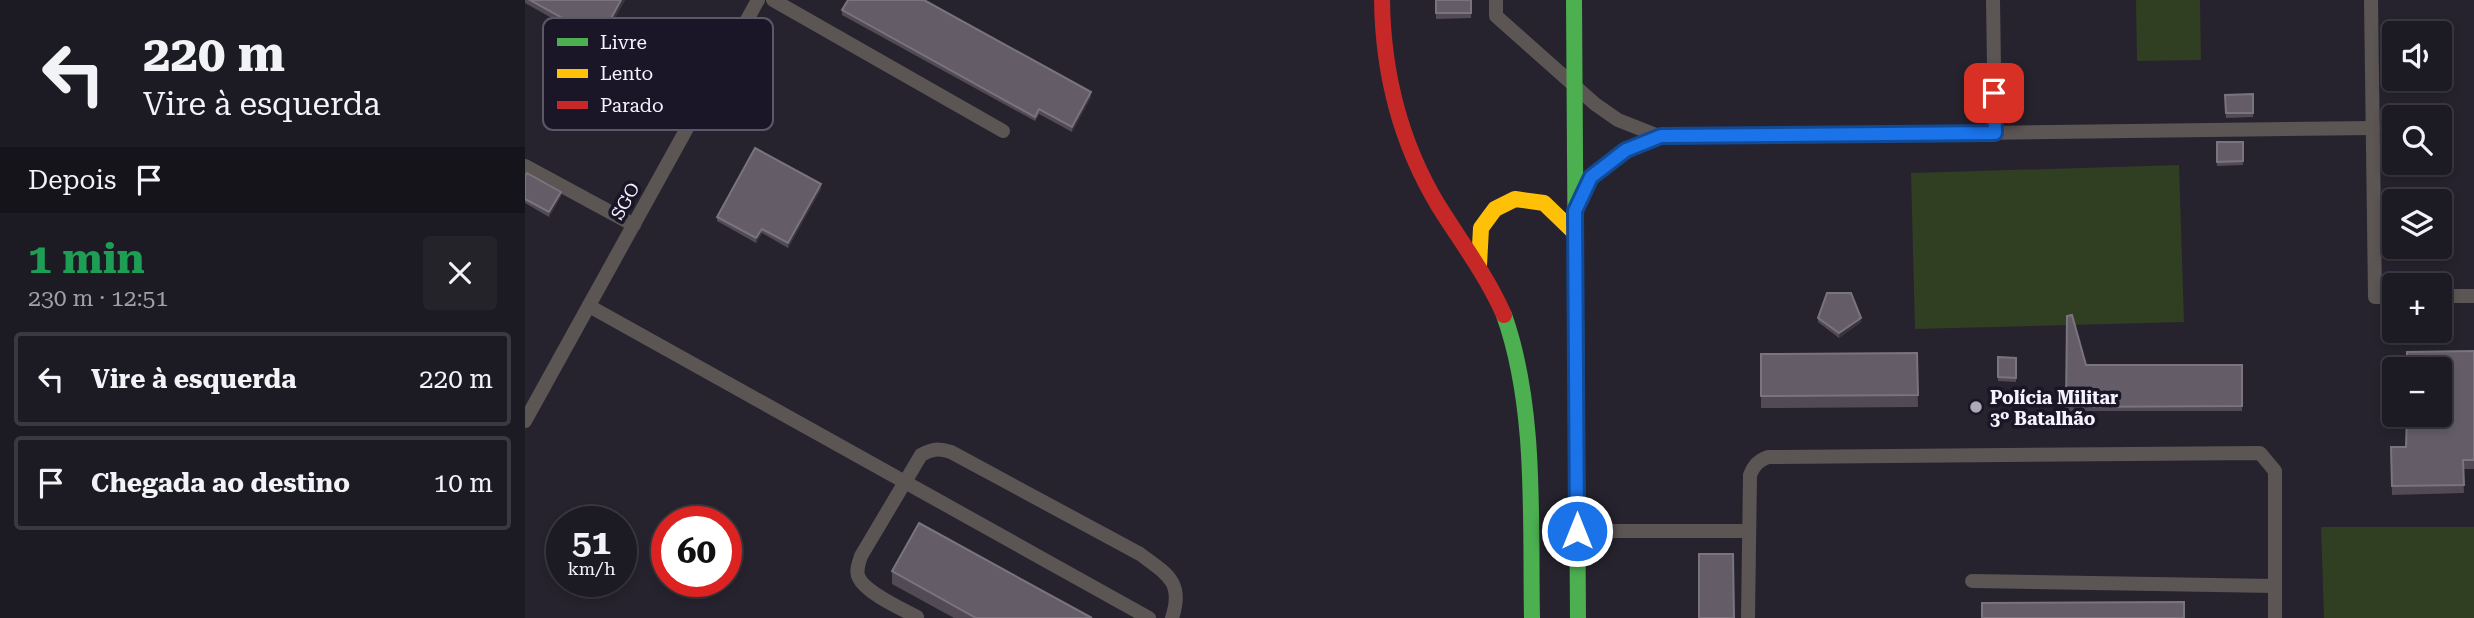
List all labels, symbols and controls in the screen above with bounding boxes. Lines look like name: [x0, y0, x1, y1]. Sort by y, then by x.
legend: [543, 18, 773, 130]
map controls: [2382, 21, 2452, 427]
button: sound: [2382, 21, 2452, 91]
text: 220 m: [143, 26, 285, 83]
icon: left: [28, 28, 119, 119]
text: Livre: [600, 31, 647, 54]
text: Lento: [600, 62, 653, 85]
pin: [1964, 63, 2024, 123]
icon: arrive: [1975, 74, 2013, 112]
text: Vire à esquerda: [143, 85, 381, 123]
text: Parado: [600, 94, 664, 117]
button: search: [2382, 105, 2452, 175]
icon: arrive: [130, 161, 168, 199]
text: Depois: [28, 165, 116, 195]
street label: SGO: [606, 179, 644, 223]
button: layers: [2382, 189, 2452, 259]
text: 1 min: [28, 234, 145, 283]
button: close: [423, 236, 497, 310]
button: +: [2382, 273, 2452, 343]
text: 230 m · 12:51: [28, 285, 168, 312]
button: −: [2382, 357, 2452, 427]
icon: left: [32, 360, 70, 398]
text: Vire à esquerda: [91, 364, 296, 394]
text: 220 m: [419, 364, 493, 394]
place label: Polícia Militar 3º Batalhão: [1990, 387, 2118, 429]
marker: Polícia Militar 3º Batalhão: [1968, 399, 1984, 415]
icon: arrive: [32, 464, 70, 502]
text: Chegada ao destino: [91, 468, 350, 498]
text: 10 m: [434, 468, 493, 498]
position arrow: [1540, 494, 1614, 568]
speed limit sign: 60: [651, 506, 742, 597]
text: 51: [572, 522, 611, 563]
text: km/h: [567, 558, 616, 579]

